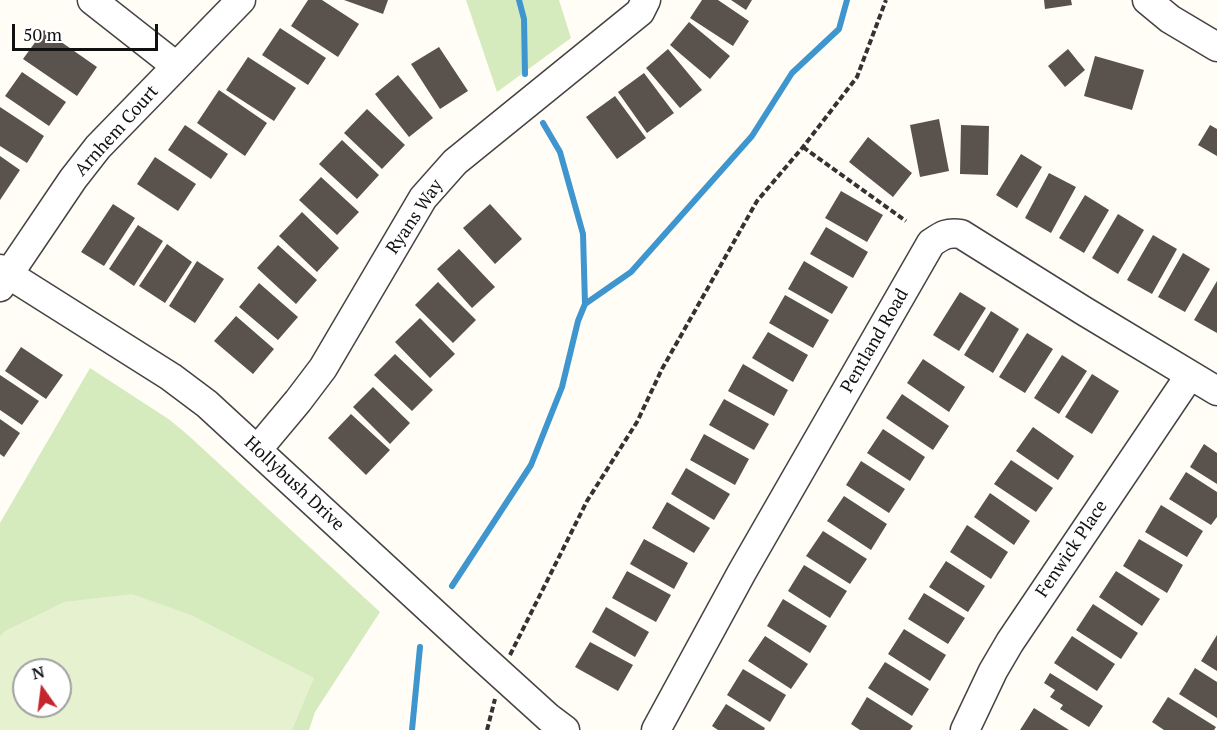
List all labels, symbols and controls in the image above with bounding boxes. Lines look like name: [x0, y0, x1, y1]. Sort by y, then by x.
scale bar: [15, 12, 160, 50]
text: 50 m: [23, 22, 62, 46]
street label: Arnhem Court: [71, 81, 163, 181]
street label: Ryans Way: [382, 175, 448, 259]
street label: Pentland Road: [837, 285, 913, 397]
street label: Hollybush Drive: [240, 432, 348, 536]
street label: Fenwick Place: [1032, 496, 1112, 602]
north arrow: [12, 658, 72, 718]
text: N: [30, 660, 47, 685]

